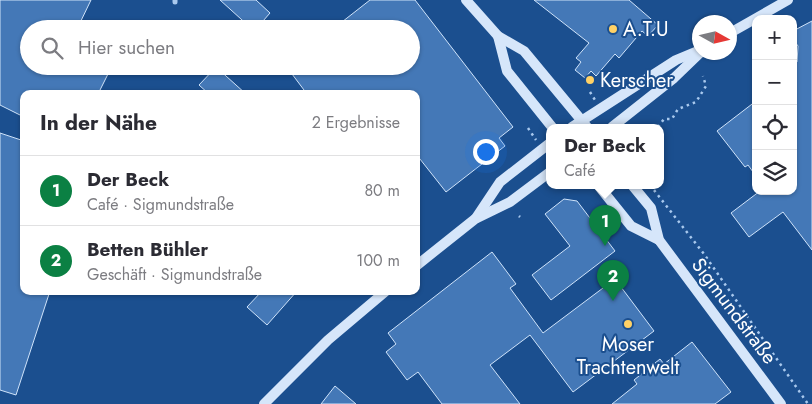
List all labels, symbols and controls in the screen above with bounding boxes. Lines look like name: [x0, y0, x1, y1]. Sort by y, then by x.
place label: A.T.U: [623, 15, 669, 44]
north arrow: [692, 15, 737, 60]
map controls: [752, 15, 797, 195]
button: +: [752, 15, 797, 60]
search box: [20, 20, 420, 75]
marker: A.T.U: [607, 23, 619, 35]
icon: search: [38, 34, 66, 62]
text: Hier suchen: [78, 34, 175, 61]
button: −: [752, 60, 797, 105]
place label: Kerscher: [600, 66, 673, 95]
marker: Kerscher: [584, 74, 596, 86]
button: locate: [752, 105, 797, 150]
text: In der Nähe: [40, 108, 157, 138]
text: 2 Ergebnisse: [312, 111, 400, 134]
popup: [546, 124, 664, 189]
text: Der Beck: [564, 132, 646, 159]
your location: [473, 139, 499, 165]
button: layers: [752, 150, 797, 195]
text: Café: [564, 159, 595, 182]
text: Der Beck: [87, 166, 169, 193]
text: 1: [52, 179, 60, 202]
text: 80 m: [364, 179, 400, 202]
text: Café · Sigmundstraße: [87, 193, 234, 216]
pin: 1: [589, 205, 621, 246]
text: Betten Bühler: [87, 236, 208, 263]
text: 2: [51, 249, 61, 272]
text: 100 m: [356, 249, 400, 272]
street label: Sigmundstraße: [684, 252, 784, 370]
pin: 2: [597, 260, 629, 301]
text: Geschäft · Sigmundstraße: [87, 263, 262, 286]
marker: Moser Trachtenwelt: [622, 318, 634, 330]
place label: Moser Trachtenwelt: [577, 330, 680, 382]

